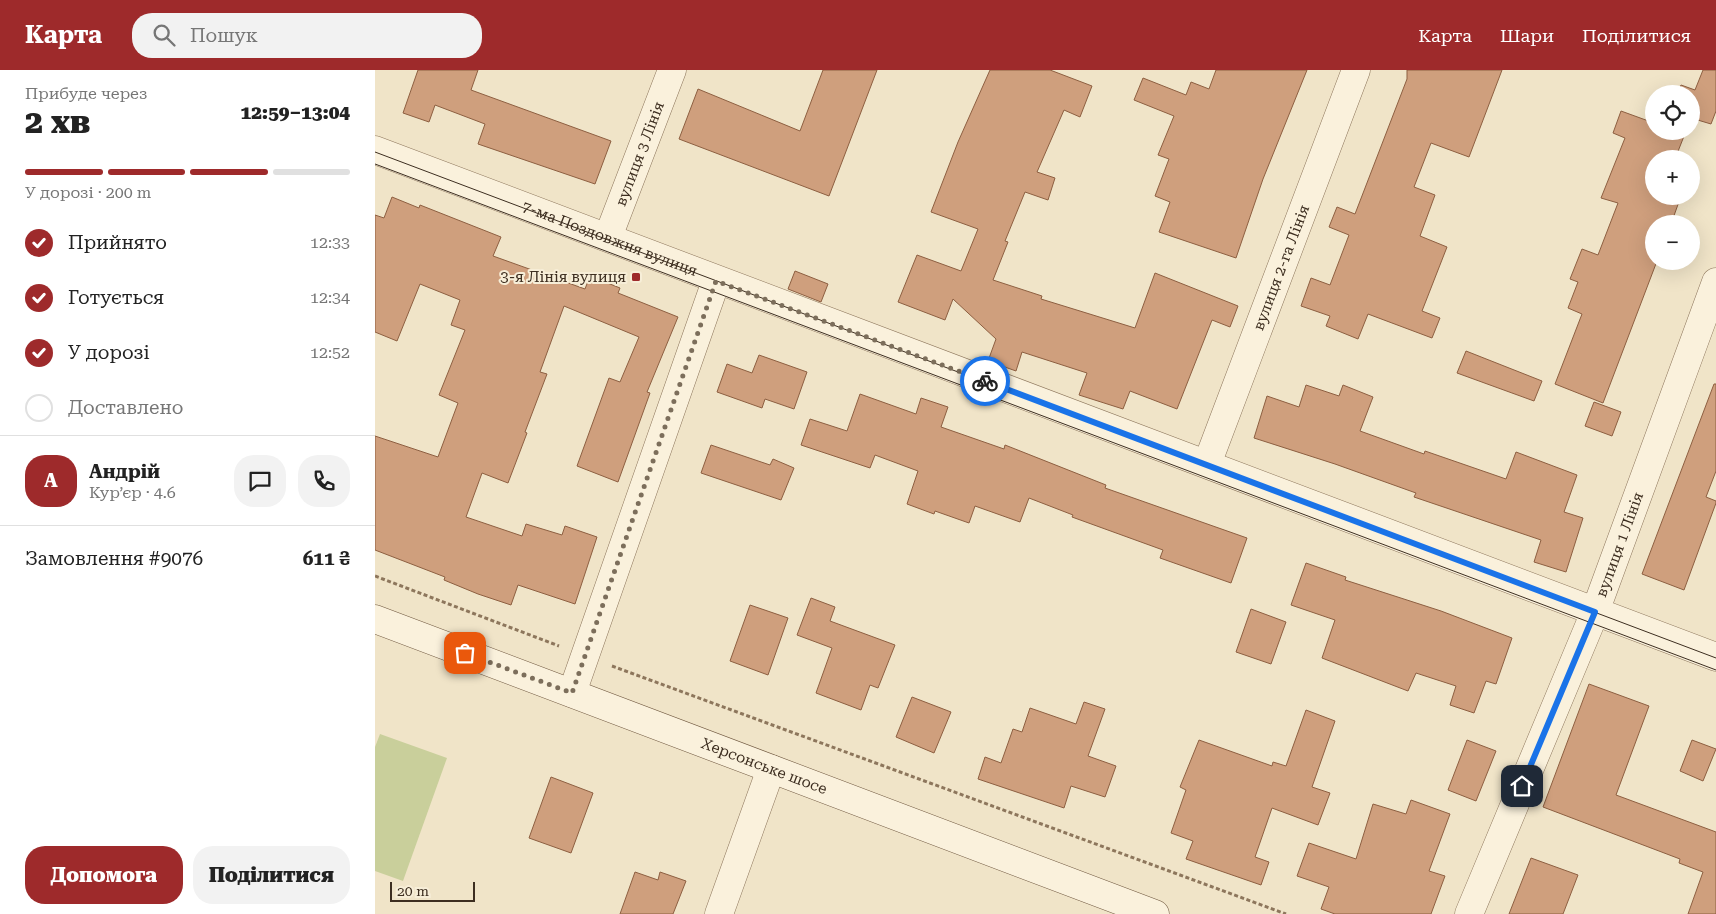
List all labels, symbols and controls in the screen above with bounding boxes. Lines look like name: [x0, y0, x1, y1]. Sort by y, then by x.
search box: [132, 13, 482, 58]
text: Карта: [25, 21, 102, 49]
icon: search: [150, 21, 178, 49]
text: Пошук: [190, 24, 258, 47]
text: Карта: [1418, 25, 1472, 46]
text: Шари: [1500, 25, 1554, 46]
text: Поділитися: [1582, 25, 1691, 46]
text: Прибуде через: [25, 84, 147, 103]
map controls: [1645, 85, 1700, 270]
button: locate: [1645, 85, 1700, 140]
street label: вулиця 3 Лінія: [612, 99, 668, 209]
text: 12:59–13:04: [241, 101, 350, 124]
text: 2 хв: [25, 103, 90, 141]
button: +: [1645, 150, 1700, 205]
text: У дорозі · 200 m: [25, 183, 151, 202]
street label: 7-ма Поздовжня вулиця: [520, 197, 700, 280]
street label: вулиця 2-га Лінія: [1249, 202, 1313, 333]
button: −: [1645, 215, 1700, 270]
icon: check: [25, 229, 53, 257]
text: Прийнято: [68, 231, 167, 254]
text: 12:33: [310, 233, 350, 252]
place label: 3-я Лінія вулиця: [500, 268, 626, 286]
marker: 3-я Лінія вулиця: [630, 271, 642, 283]
icon: check: [25, 284, 53, 312]
text: Готується: [68, 286, 164, 309]
text: 12:34: [310, 288, 350, 307]
icon: check: [25, 339, 53, 367]
text: У дорозі: [68, 341, 150, 364]
text: 12:52: [310, 343, 350, 362]
courier: [960, 356, 1010, 406]
icon: bike: [971, 367, 999, 395]
text: Доставлено: [68, 396, 184, 419]
button: chat: [234, 455, 286, 507]
button: phone: [298, 455, 350, 507]
text: Андрій: [89, 460, 160, 483]
text: А: [44, 469, 58, 492]
text: Кур’єр · 4.6: [89, 483, 176, 502]
street label: вулиця 1 Лінія: [1592, 490, 1647, 600]
text: Замовлення #9076: [25, 547, 203, 570]
text: 611 ₴: [303, 547, 350, 570]
pin: [444, 632, 486, 674]
icon: bag: [451, 639, 479, 667]
street label: Херсонське шосе: [699, 734, 830, 798]
pin: [1501, 765, 1543, 807]
icon: home: [1508, 772, 1536, 800]
button: Допомога: [25, 846, 183, 904]
button: Поділитися: [193, 846, 350, 904]
scale bar: [390, 879, 475, 902]
text: 20 m: [397, 883, 429, 899]

